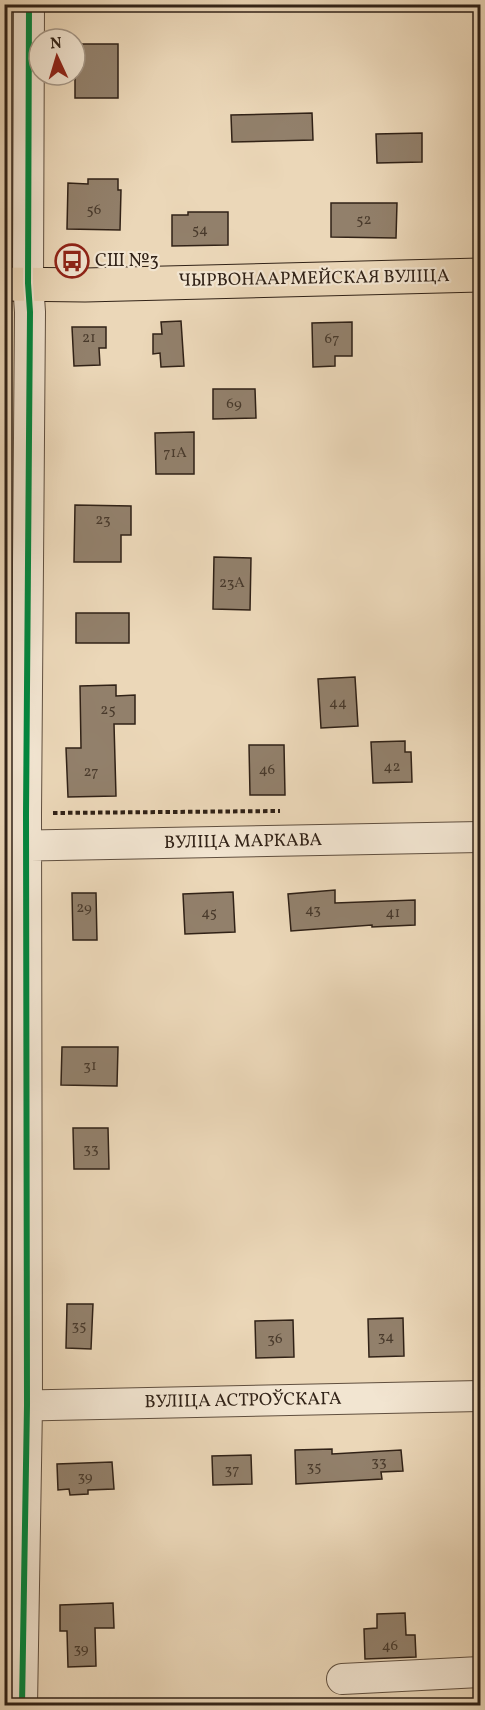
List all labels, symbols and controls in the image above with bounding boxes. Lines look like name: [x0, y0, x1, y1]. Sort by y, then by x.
north arrow: [27, 27, 87, 87]
text: N: [50, 33, 63, 55]
house number: 56: [87, 200, 101, 221]
house number: 52: [356, 210, 372, 231]
house number: 54: [192, 220, 208, 241]
bus stop icon: СШ №3: [54, 243, 90, 279]
place label: СШ №3: [95, 249, 159, 274]
street label: ЧЫРВОНААРМЕЙСКАЯ ВУЛІЦА: [178, 264, 450, 294]
house number: 21: [82, 328, 96, 349]
house number: 67: [325, 329, 339, 350]
house number: 69: [226, 394, 242, 415]
house number: 71А: [163, 443, 187, 464]
house number: 23: [95, 510, 111, 531]
house number: 23А: [219, 573, 245, 594]
house number: 44: [329, 693, 347, 714]
house number: 25: [100, 700, 116, 721]
house number: 42: [383, 757, 401, 778]
house number: 46: [259, 760, 275, 781]
house number: 27: [84, 762, 98, 783]
street label: ВУЛІЦА МАРКАВА: [164, 828, 323, 856]
house number: 29: [76, 898, 92, 919]
house number: 43: [305, 900, 321, 921]
house number: 45: [201, 903, 217, 924]
house number: 41: [386, 903, 400, 924]
house number: 31: [83, 1056, 97, 1077]
house number: 33: [83, 1139, 99, 1160]
house number: 35: [72, 1316, 86, 1337]
house number: 34: [378, 1327, 394, 1348]
house number: 36: [267, 1329, 283, 1350]
street label: ВУЛІЦА АСТРОЎСКАГА: [144, 1387, 342, 1415]
house number: 33: [371, 1452, 387, 1473]
house number: 35: [307, 1457, 321, 1478]
house number: 37: [225, 1460, 239, 1481]
house number: 39: [77, 1467, 93, 1488]
house number: 46: [382, 1636, 398, 1657]
house number: 39: [73, 1639, 89, 1660]

